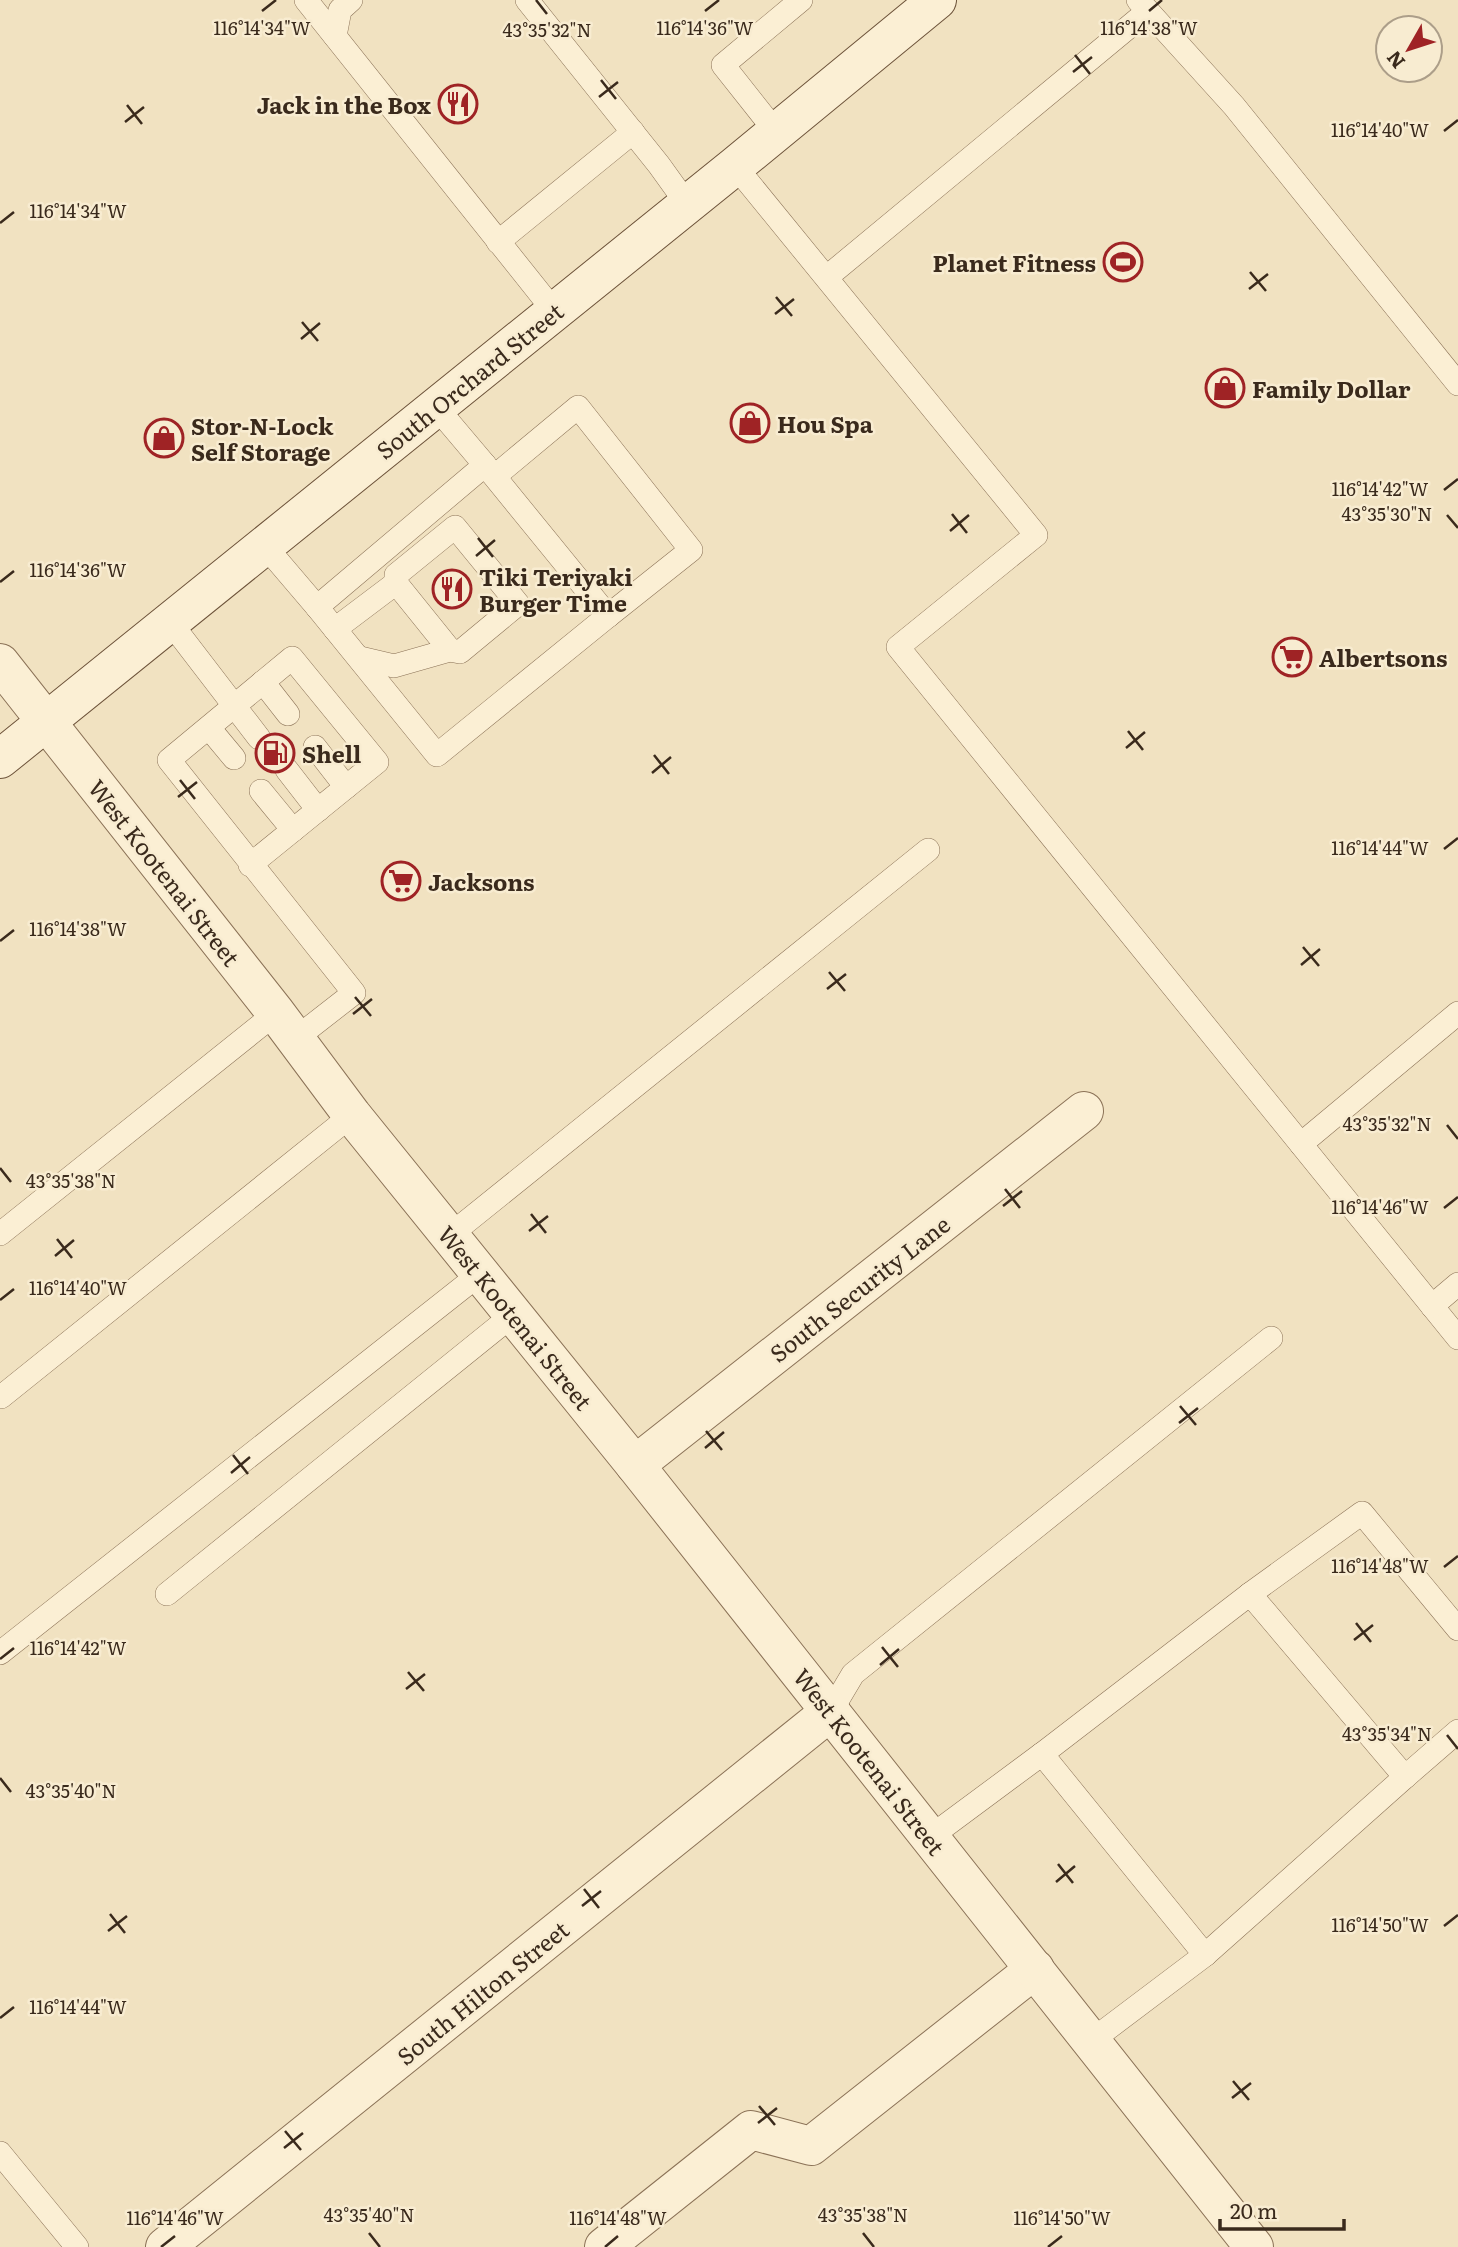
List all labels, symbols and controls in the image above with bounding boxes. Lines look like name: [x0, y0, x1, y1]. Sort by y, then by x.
text: 116°14'34"W: [213, 14, 311, 41]
text: 116°14'36"W: [656, 14, 754, 41]
text: 116°14'38"W: [1100, 14, 1198, 41]
north arrow: [1374, 14, 1444, 84]
text: 43°35'32"N: [503, 16, 591, 43]
text: N: [1379, 45, 1411, 75]
restaurant icon: Jack in the Box: [437, 83, 479, 125]
place label: Jack in the Box: [257, 87, 431, 121]
text: 116°14'40"W: [1331, 116, 1429, 143]
text: 116°14'34"W: [29, 197, 127, 224]
sports icon: Planet Fitness: [1102, 241, 1144, 283]
place label: Planet Fitness: [932, 245, 1096, 279]
street label: South Orchard Street: [368, 293, 570, 466]
shop icon: Family Dollar: [1204, 367, 1246, 409]
place label: Family Dollar: [1252, 371, 1411, 405]
shop icon: Hou Spa: [729, 402, 771, 444]
place label: Hou Spa: [777, 406, 874, 440]
place label: Stor-N-Lock Self Storage: [191, 408, 334, 468]
shop icon: Stor-N-Lock Self Storage: [143, 417, 185, 459]
text: 116°14'42"W: [1332, 475, 1429, 502]
text: 43°35'30"N: [1342, 500, 1432, 527]
text: 116°14'36"W: [29, 556, 127, 583]
place label: Tiki Teriyaki Burger Time: [479, 559, 633, 619]
restaurant icon: Tiki Teriyaki Burger Time: [431, 568, 473, 610]
supermarket icon: Albertsons: [1271, 636, 1313, 678]
place label: Albertsons: [1319, 640, 1448, 674]
fuel station icon: Shell: [254, 732, 296, 774]
place label: Shell: [302, 736, 361, 770]
street label: West Kootenai Street: [81, 771, 249, 973]
text: 116°14'44"W: [1331, 834, 1429, 861]
supermarket icon: Jacksons: [380, 860, 422, 902]
place label: Jacksons: [428, 864, 535, 898]
text: 116°14'38"W: [29, 915, 127, 942]
text: 43°35'32"N: [1343, 1110, 1431, 1137]
text: 43°35'38"N: [26, 1167, 116, 1194]
text: 116°14'46"W: [1331, 1193, 1429, 1220]
street label: South Security Lane: [762, 1207, 956, 1369]
street label: West Kootenai Street: [431, 1217, 602, 1417]
text: 116°14'40"W: [29, 1274, 127, 1301]
text: 116°14'48"W: [1331, 1552, 1429, 1579]
text: 116°14'42"W: [30, 1634, 127, 1661]
street label: West Kootenai Street: [786, 1660, 954, 1862]
text: 43°35'34"N: [1342, 1720, 1432, 1747]
text: 43°35'40"N: [26, 1777, 116, 1804]
street label: South Hilton Street: [389, 1911, 576, 2072]
text: 116°14'50"W: [1331, 1911, 1429, 1938]
text: 116°14'44"W: [29, 1993, 127, 2020]
scale bar: [1220, 2188, 1344, 2232]
text: 20 m: [1230, 2194, 1277, 2225]
text: 43°35'40"N: [324, 2201, 414, 2228]
text: 43°35'38"N: [818, 2201, 908, 2228]
text: 116°14'46"W: [126, 2204, 224, 2231]
text: 116°14'48"W: [569, 2204, 667, 2231]
text: 116°14'50"W: [1013, 2204, 1111, 2231]

